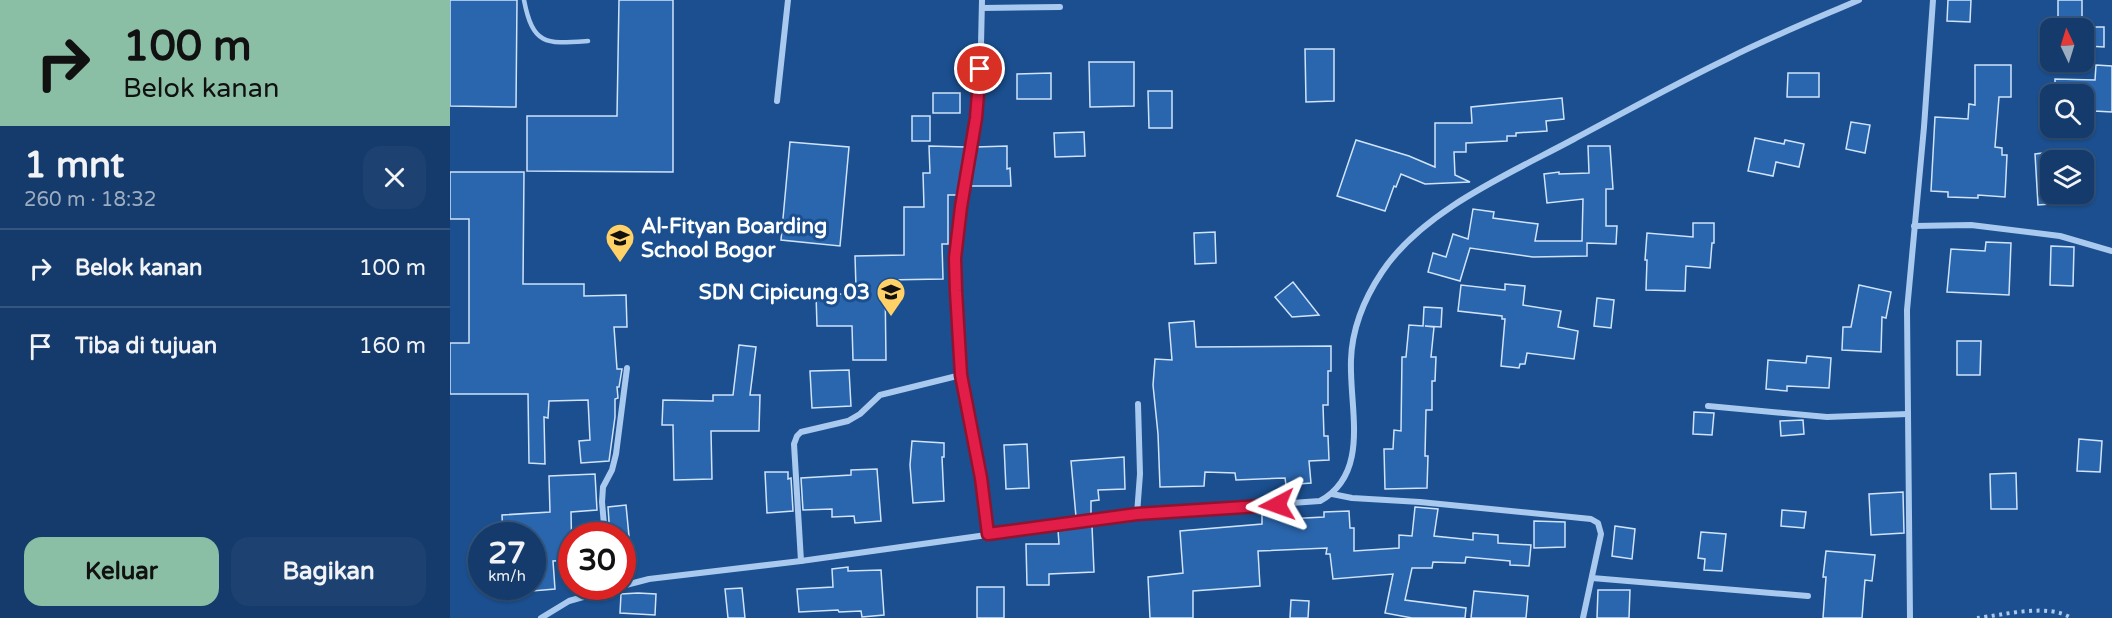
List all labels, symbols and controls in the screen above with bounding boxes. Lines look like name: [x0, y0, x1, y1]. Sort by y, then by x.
north arrow: [2040, 18, 2094, 72]
map controls: [2040, 18, 2094, 204]
text: 100 m: [123, 21, 252, 72]
icon: right: [24, 24, 102, 102]
pin: [954, 43, 1005, 94]
icon: arrive: [963, 52, 996, 85]
text: Belok kanan: [123, 72, 279, 105]
button: search: [2040, 84, 2094, 138]
text: 1 mnt: [24, 144, 124, 187]
button: close: [363, 146, 426, 209]
button: layers: [2040, 150, 2094, 204]
text: 260 m · 18:32: [24, 188, 156, 212]
place label: Al-Fityan Boarding School Bogor: [641, 214, 827, 263]
school or university icon: Al-Fityan Boarding School Bogor: [604, 222, 636, 264]
icon: right: [24, 252, 57, 285]
text: Belok kanan: [75, 255, 202, 281]
text: 100 m: [359, 255, 426, 281]
school or university icon: SDN Cipicung 03: [875, 276, 907, 318]
place label: SDN Cipicung 03: [699, 280, 870, 305]
icon: arrive: [24, 330, 57, 363]
text: Tiba di tujuan: [75, 333, 217, 359]
text: 160 m: [359, 333, 426, 359]
position arrow: [1245, 473, 1309, 537]
speed limit sign: 30: [558, 522, 636, 600]
text: 27: [488, 535, 526, 572]
button: Keluar: [24, 537, 219, 606]
button: Bagikan: [231, 537, 426, 606]
text: km/h: [488, 567, 526, 585]

